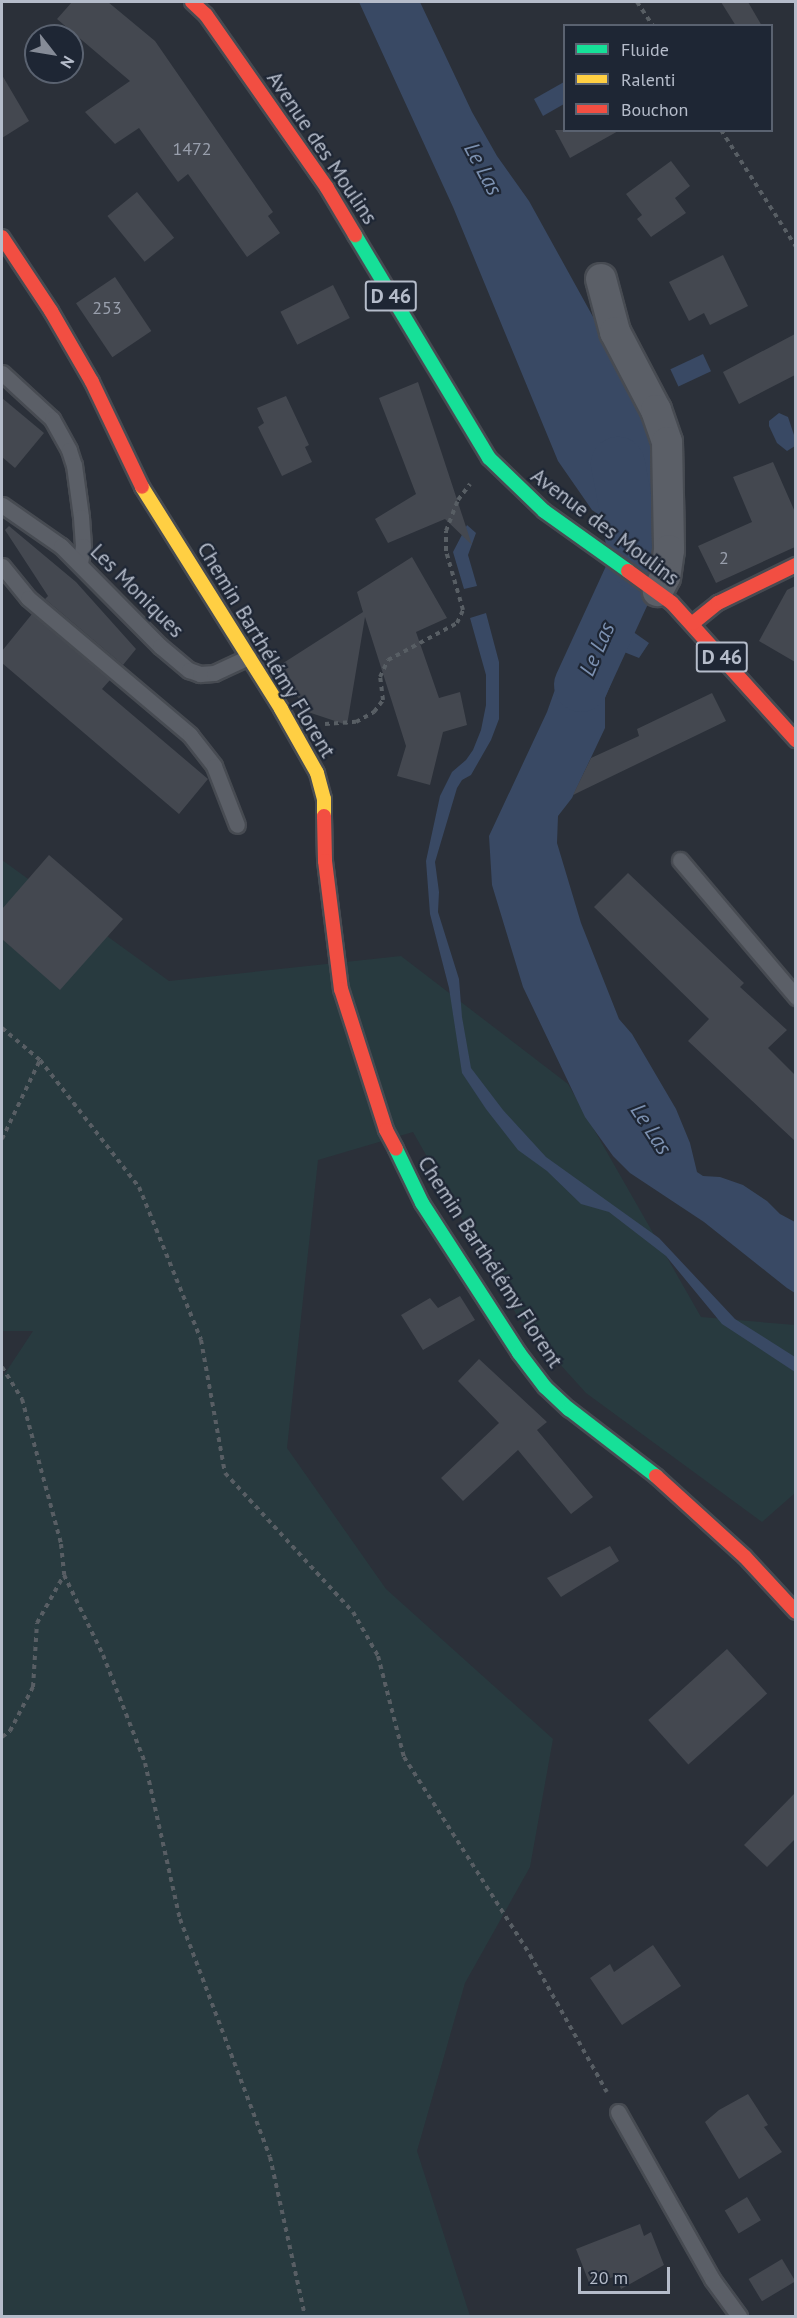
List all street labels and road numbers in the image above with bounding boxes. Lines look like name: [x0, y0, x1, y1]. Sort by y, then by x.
street label: Avenue des Moulins: [262, 67, 382, 229]
road number: D 46: [364, 279, 418, 313]
street label: Avenue des Moulins: [526, 463, 684, 591]
street label: Chemin Barthélémy Florent: [191, 537, 341, 763]
street label: Les Moniques: [85, 539, 189, 643]
road number: D 46: [695, 640, 749, 674]
street label: Chemin Barthélémy Florent: [412, 1151, 568, 1373]

